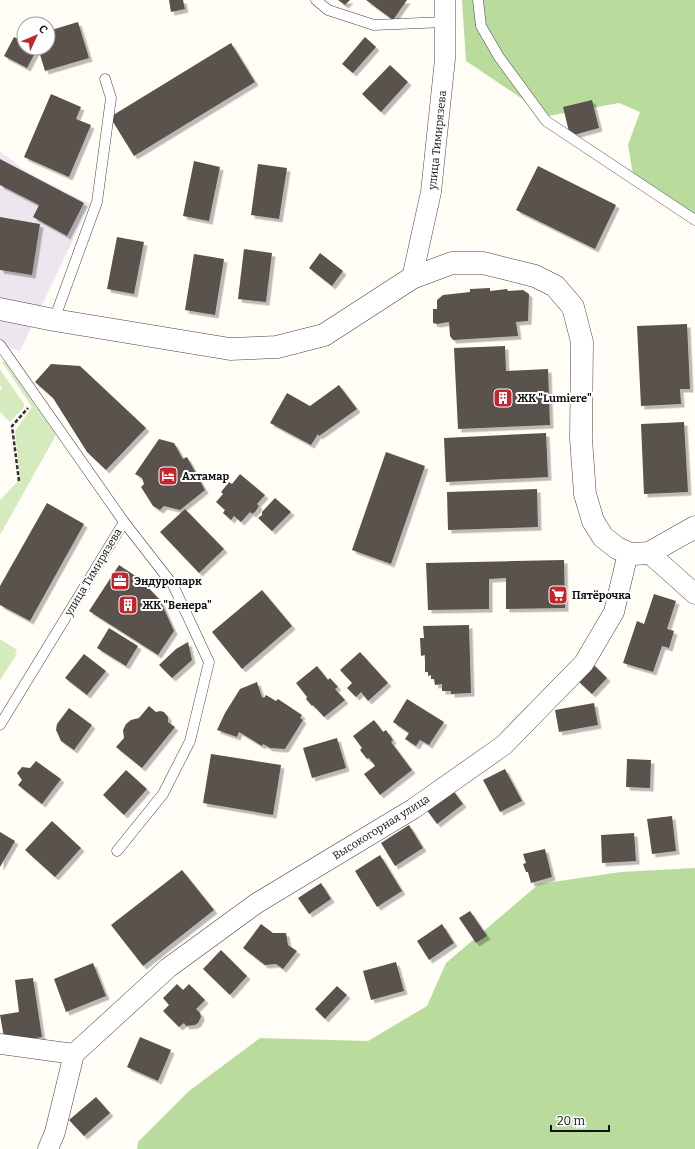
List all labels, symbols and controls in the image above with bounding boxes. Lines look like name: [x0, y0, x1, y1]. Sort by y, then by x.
north arrow: [16, 16, 56, 56]
text: С: [36, 22, 50, 36]
street label: улица Тимирязева: [426, 90, 449, 191]
building icon: ЖК "Lumiere": [492, 387, 514, 409]
place label: ЖК "Lumiere": [517, 392, 592, 405]
hotel icon: Ахтамар: [157, 465, 179, 487]
place label: Ахтамар: [182, 470, 229, 483]
street label: улица Тимирязева: [62, 526, 125, 619]
office icon: Эндуропарк: [109, 570, 131, 592]
place label: Эндуропарк: [134, 575, 202, 588]
supermarket icon: Пятёрочка: [547, 584, 569, 606]
place label: Пятёрочка: [572, 589, 632, 602]
building icon: ЖК "Венера": [117, 594, 139, 616]
place label: ЖК "Венера": [142, 599, 212, 612]
street label: Высокогорная улица: [330, 792, 432, 863]
scale bar: [551, 1107, 609, 1133]
text: 20 m: [557, 1114, 586, 1128]

